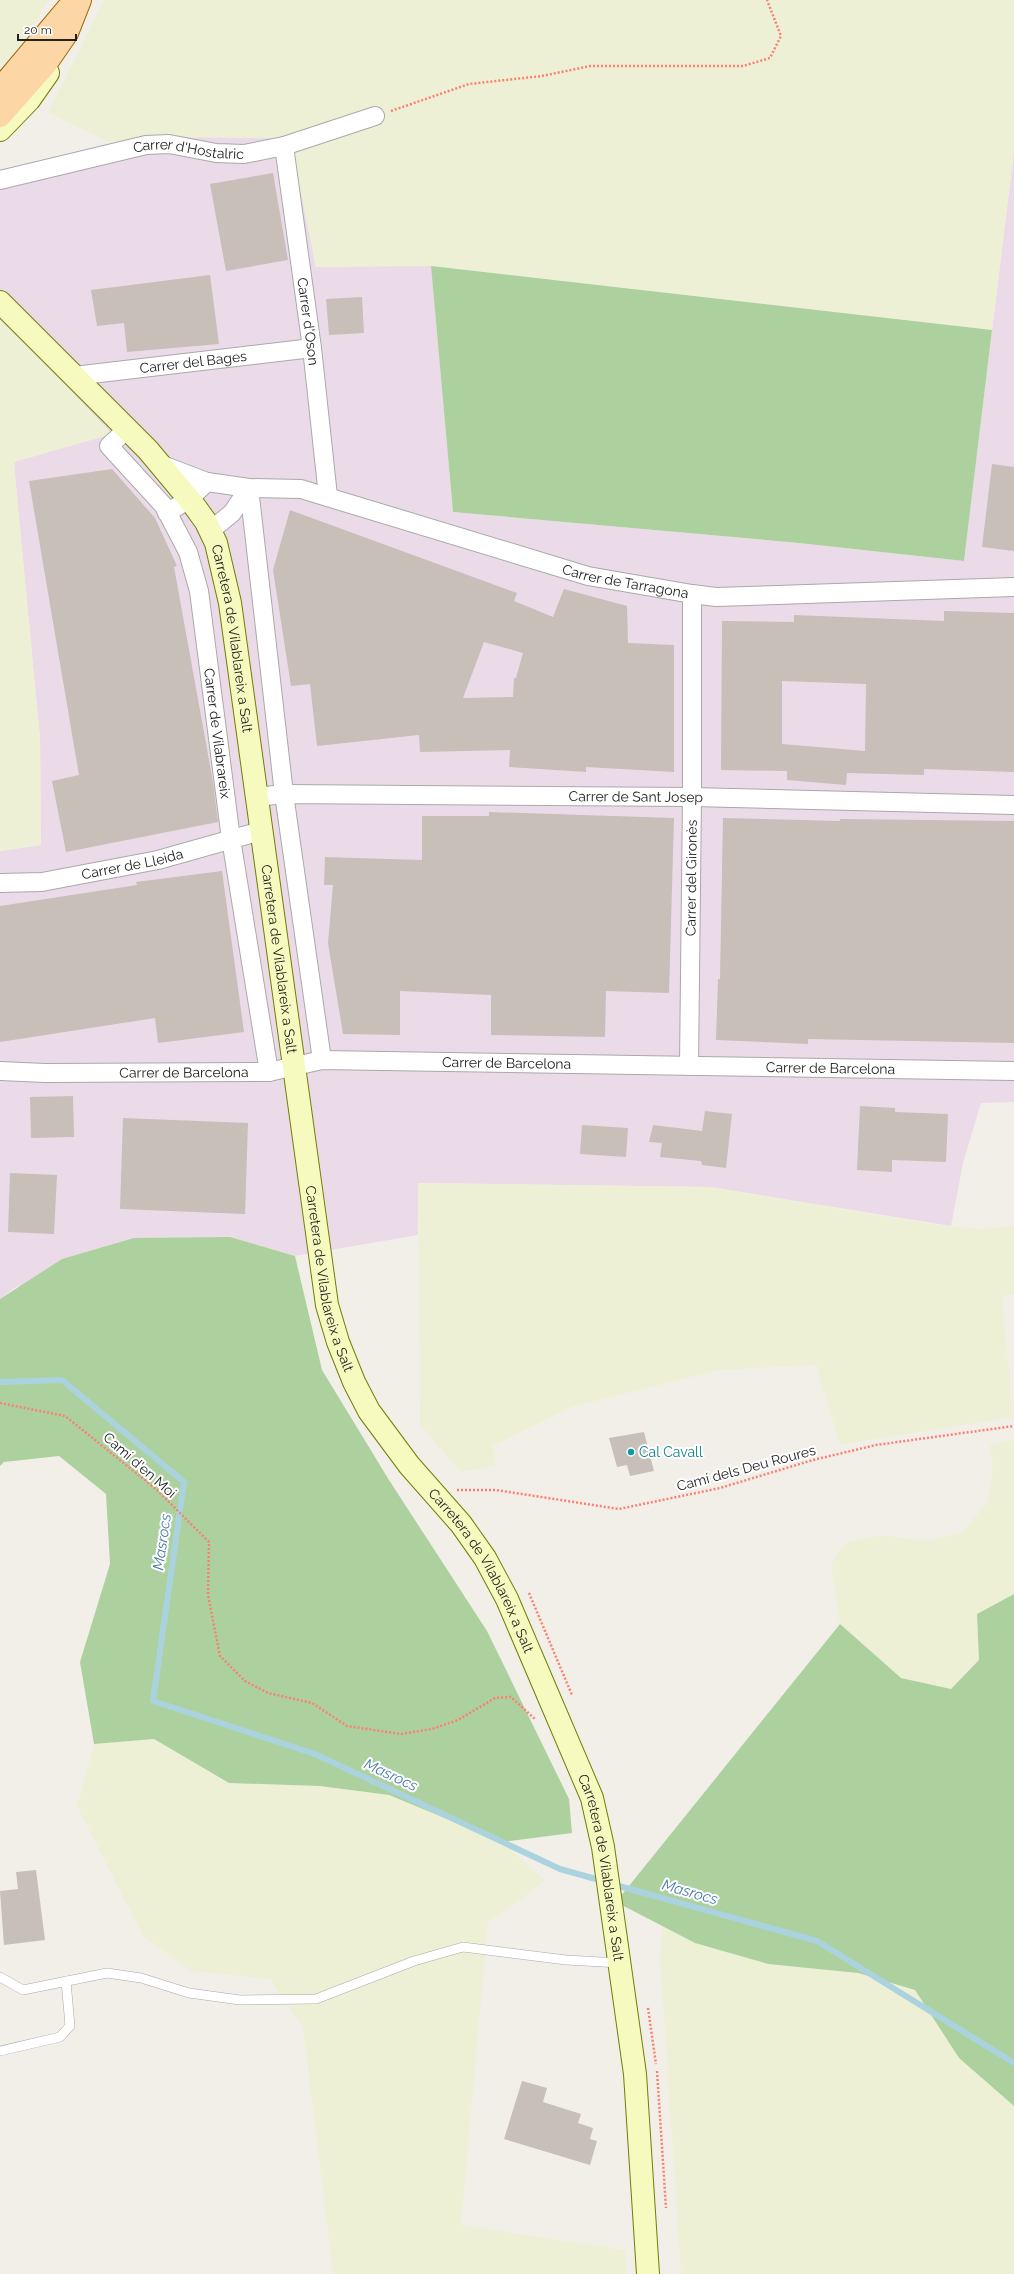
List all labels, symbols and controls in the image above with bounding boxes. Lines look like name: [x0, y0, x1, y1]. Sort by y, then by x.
scale bar: [18, 16, 76, 42]
text: 20 m: [24, 23, 52, 37]
street label: Carrer d'Hostalric: [131, 136, 245, 162]
street label: Carrer d'Oson: [294, 276, 322, 366]
street label: Carrer del Bages: [139, 348, 248, 376]
street label: Carretera de Vilablareix a Salt: [209, 543, 256, 734]
street label: Carrer de Tarragona: [560, 561, 690, 601]
street label: Carrer de Vilabrareix: [201, 667, 234, 800]
street label: Carrer de Sant Josep: [569, 788, 704, 805]
street label: Carrer del Gironès: [682, 819, 700, 936]
street label: Carrer de Lleida: [80, 845, 185, 882]
street label: Carretera de Vilablareix a Salt: [258, 863, 300, 1055]
street label: Carrer de Barcelona: [442, 1054, 571, 1072]
street label: Carrer de Barcelona: [766, 1059, 895, 1077]
street label: Carrer de Barcelona: [119, 1064, 249, 1081]
street label: Carretera de Vilablareix a Salt: [303, 1184, 357, 1374]
street label: Camí d'en Moi: [100, 1429, 180, 1501]
street label: Camí dels Deu Roures: [675, 1442, 817, 1494]
place label: Cal Cavall: [639, 1444, 703, 1460]
marker: Cal Cavall: [626, 1447, 636, 1457]
street label: Carretera de Vilablareix a Salt: [425, 1485, 537, 1655]
water label: Masrocs: [149, 1513, 175, 1571]
water label: Masrocs: [361, 1755, 421, 1795]
street label: Carretera de Vilablareix a Salt: [575, 1772, 627, 1962]
water label: Masrocs: [660, 1876, 720, 1908]

